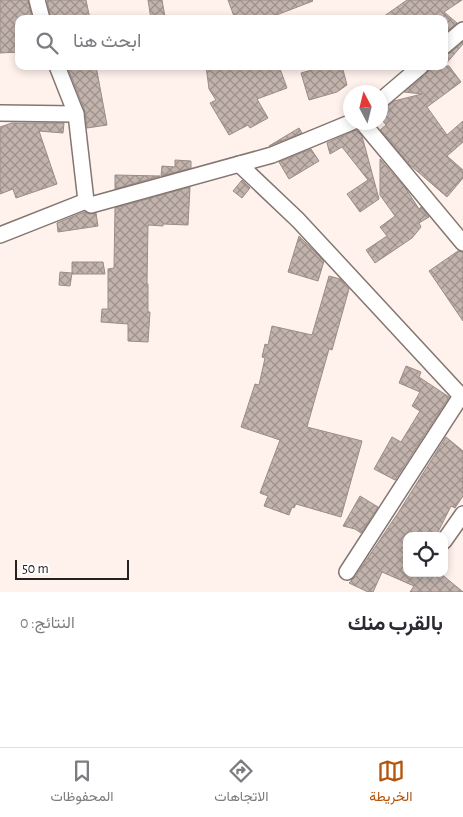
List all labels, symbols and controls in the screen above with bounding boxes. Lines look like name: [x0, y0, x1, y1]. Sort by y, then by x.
search box: [15, 15, 448, 70]
icon: search: [33, 29, 61, 57]
text: ابحث هنا: [73, 32, 141, 51]
north arrow: [343, 85, 388, 130]
map controls: [403, 532, 448, 577]
button: locate: [403, 532, 448, 577]
scale bar: [15, 557, 129, 580]
text: 50 m: [22, 562, 49, 576]
text: بالقرب منك: [348, 613, 443, 634]
text: النتائج: 0: [20, 615, 75, 631]
tab: المحفوظات: [50, 757, 113, 809]
tab: الاتجاهات: [214, 757, 269, 809]
tab: الخريطة: [369, 757, 413, 809]

